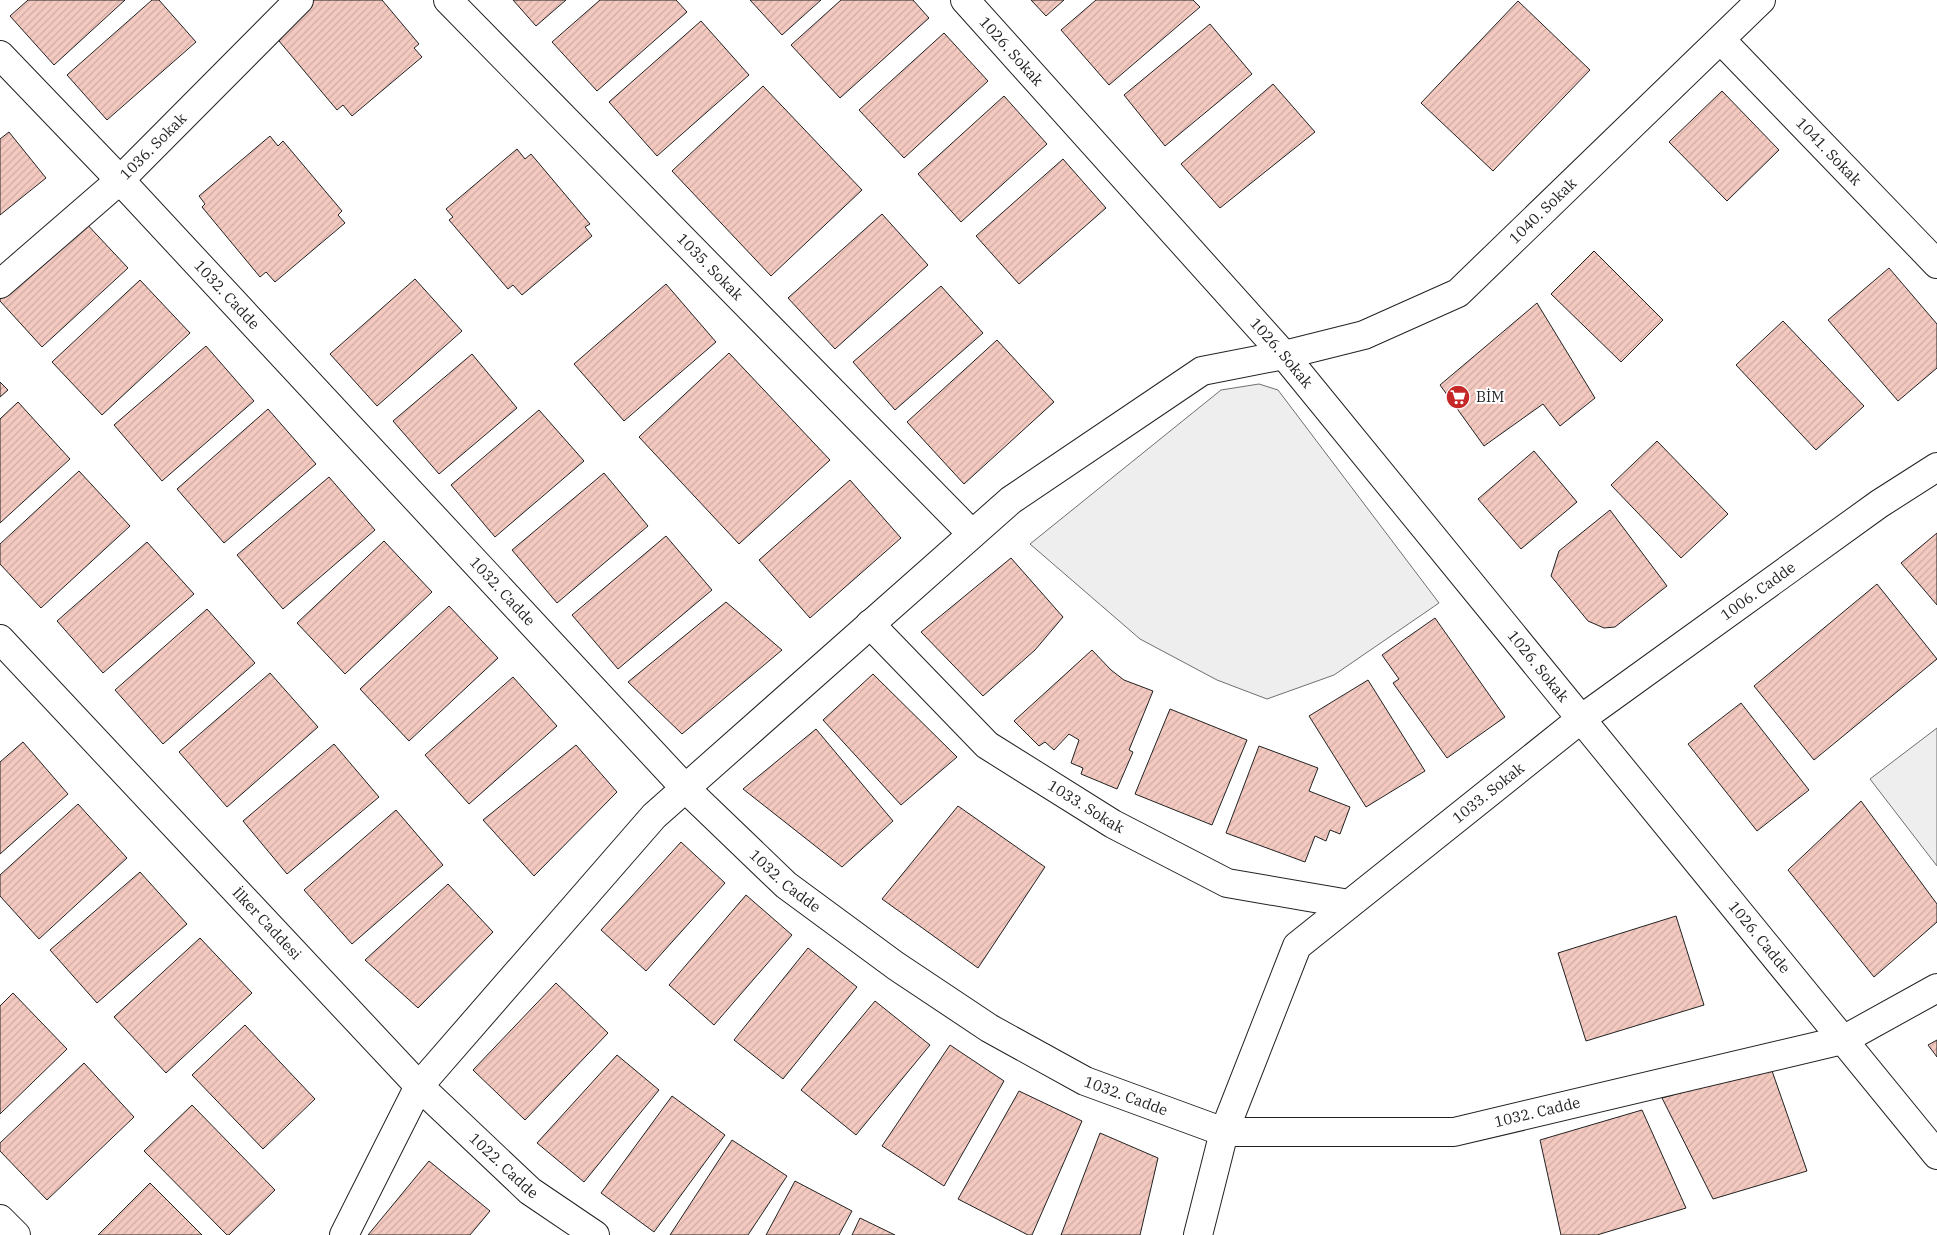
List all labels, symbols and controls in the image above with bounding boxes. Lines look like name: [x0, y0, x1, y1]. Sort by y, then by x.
street label: 1026. Sokak: [975, 12, 1048, 90]
street label: 1036. Sokak: [116, 109, 190, 184]
street label: 1041. Sokak: [1792, 113, 1866, 189]
street label: 1040. Sokak: [1505, 173, 1580, 248]
street label: 1035. Sokak: [673, 229, 748, 304]
street label: 1032. Cadde: [190, 256, 264, 333]
street label: 1026. Sokak: [1246, 314, 1317, 392]
supermarket icon: BİM: [1445, 384, 1471, 410]
place label: BİM: [1476, 387, 1504, 406]
street label: 1032. Cadde: [466, 553, 540, 630]
street label: 1006. Cadde: [1717, 557, 1799, 624]
street label: 1026. Sokak: [1504, 626, 1573, 706]
street label: 1033. Sokak: [1448, 758, 1528, 827]
street label: 1033. Sokak: [1044, 776, 1128, 837]
street label: 1032. Cadde: [746, 845, 825, 916]
street label: İlker Caddesi: [228, 883, 306, 964]
street label: 1026. Cadde: [1725, 897, 1795, 977]
street label: 1032. Cadde: [1082, 1072, 1171, 1120]
street label: 1032. Cadde: [1492, 1092, 1582, 1131]
street label: 1022. Cadde: [465, 1129, 542, 1203]

